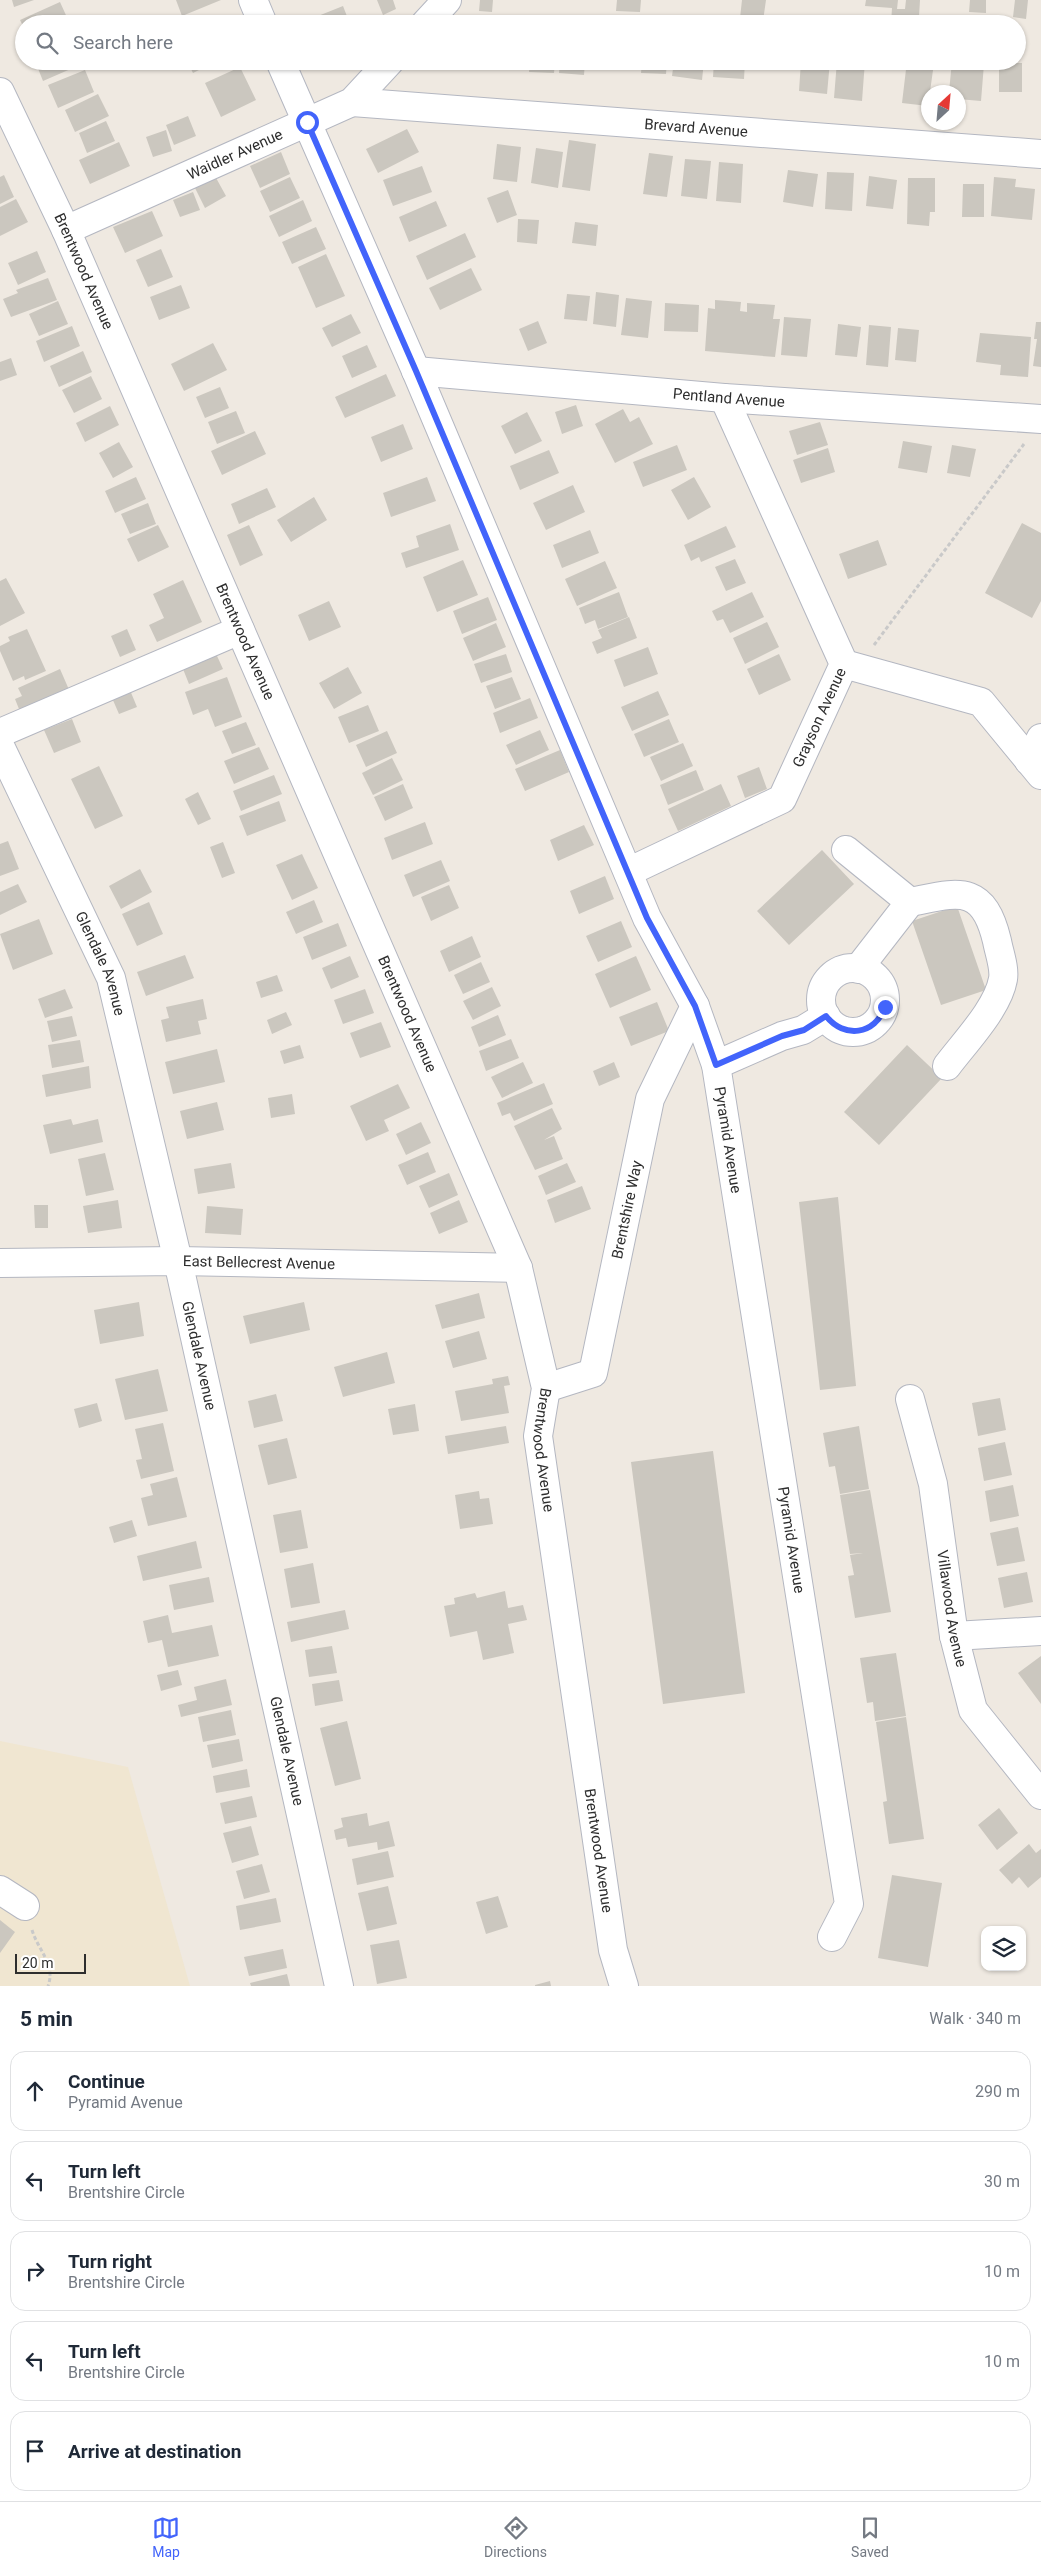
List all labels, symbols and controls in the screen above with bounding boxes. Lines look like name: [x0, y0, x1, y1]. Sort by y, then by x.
search box: [15, 15, 1026, 70]
icon: search: [33, 29, 61, 57]
text: Search here: [73, 31, 173, 54]
north arrow: [921, 85, 966, 130]
route start: [296, 111, 319, 134]
street label: Brevard Avenue: [644, 115, 748, 141]
street label: Waidler Avenue: [184, 125, 286, 184]
street label: Brentwood Avenue: [50, 210, 117, 332]
street label: Pentland Avenue: [672, 385, 785, 411]
street label: Brentwood Avenue: [212, 581, 279, 703]
street label: Grayson Avenue: [789, 665, 850, 770]
street label: Glendale Avenue: [71, 908, 129, 1018]
street label: Brentwood Avenue: [374, 953, 441, 1075]
route end: [874, 996, 897, 1019]
street label: Pyramid Avenue: [711, 1085, 745, 1195]
street label: Brentshire Way: [608, 1159, 646, 1261]
street label: East Bellecrest Avenue: [183, 1252, 335, 1273]
street label: Glendale Avenue: [178, 1299, 220, 1412]
street label: Brentwood Avenue: [529, 1387, 558, 1513]
street label: Pyramid Avenue: [774, 1485, 809, 1595]
street label: Villawood Avenue: [933, 1549, 971, 1669]
street label: Glendale Avenue: [266, 1695, 308, 1807]
street label: Brentwood Avenue: [581, 1787, 616, 1914]
map controls: [981, 1926, 1026, 1971]
button: layers: [981, 1926, 1026, 1971]
scale bar: [15, 1951, 86, 1974]
text: 20 m: [22, 1955, 54, 1971]
text: 5 min: [20, 2007, 73, 2031]
text: Walk · 340 m: [929, 2009, 1021, 2028]
text: Continue: [68, 2070, 145, 2093]
icon: ahead: [21, 2077, 49, 2105]
text: 290 m: [975, 2082, 1020, 2101]
text: Pyramid Avenue: [68, 2093, 183, 2112]
text: Turn left: [68, 2160, 141, 2183]
icon: left: [21, 2167, 49, 2195]
text: 30 m: [984, 2172, 1020, 2191]
text: Brentshire Circle: [68, 2183, 185, 2202]
text: Turn right: [68, 2250, 152, 2273]
icon: right: [21, 2257, 49, 2285]
text: 10 m: [984, 2262, 1020, 2281]
text: Brentshire Circle: [68, 2273, 185, 2292]
text: Turn left: [68, 2340, 141, 2363]
icon: left: [21, 2347, 49, 2375]
text: 10 m: [984, 2352, 1020, 2371]
text: Brentshire Circle: [68, 2363, 185, 2382]
icon: arrive: [21, 2437, 49, 2465]
text: Arrive at destination: [68, 2440, 241, 2463]
tab: Map: [152, 2514, 180, 2560]
tab: Directions: [484, 2514, 547, 2560]
tab: Saved: [851, 2514, 889, 2560]

